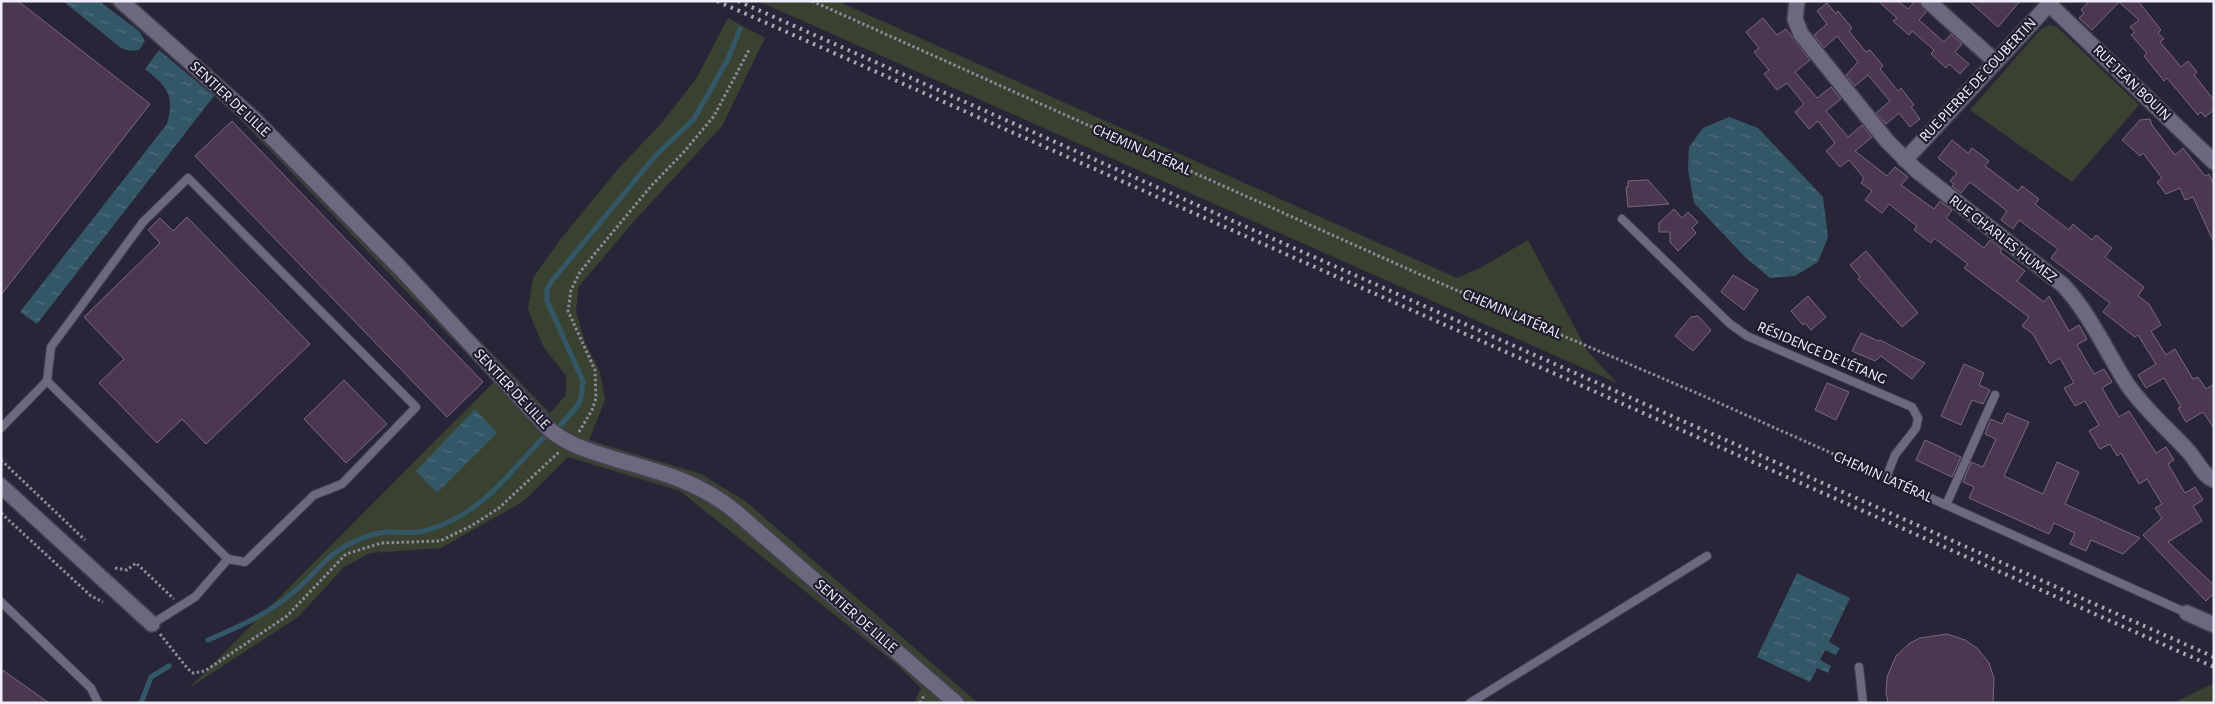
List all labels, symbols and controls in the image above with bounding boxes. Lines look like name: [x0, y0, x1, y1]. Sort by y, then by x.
street label: RUE PIERRE DE COUBERTIN: [1917, 15, 2039, 145]
street label: RUE JEAN BOUIN: [2090, 42, 2174, 124]
street label: SENTIER DE LILLE: [187, 58, 273, 140]
street label: CHEMIN LATÉRAL: [1091, 120, 1195, 179]
street label: RUE CHARLES HUMEZ: [1946, 193, 2060, 286]
street label: CHEMIN LATÉRAL: [1460, 285, 1565, 342]
street label: RÉSIDENCE DE L'ÉTANG: [1755, 317, 1890, 387]
street label: SENTIER DE LILLE: [471, 346, 553, 432]
street label: CHEMIN LATÉRAL: [1832, 447, 1936, 506]
street label: SENTIER DE LILLE: [812, 577, 900, 655]

